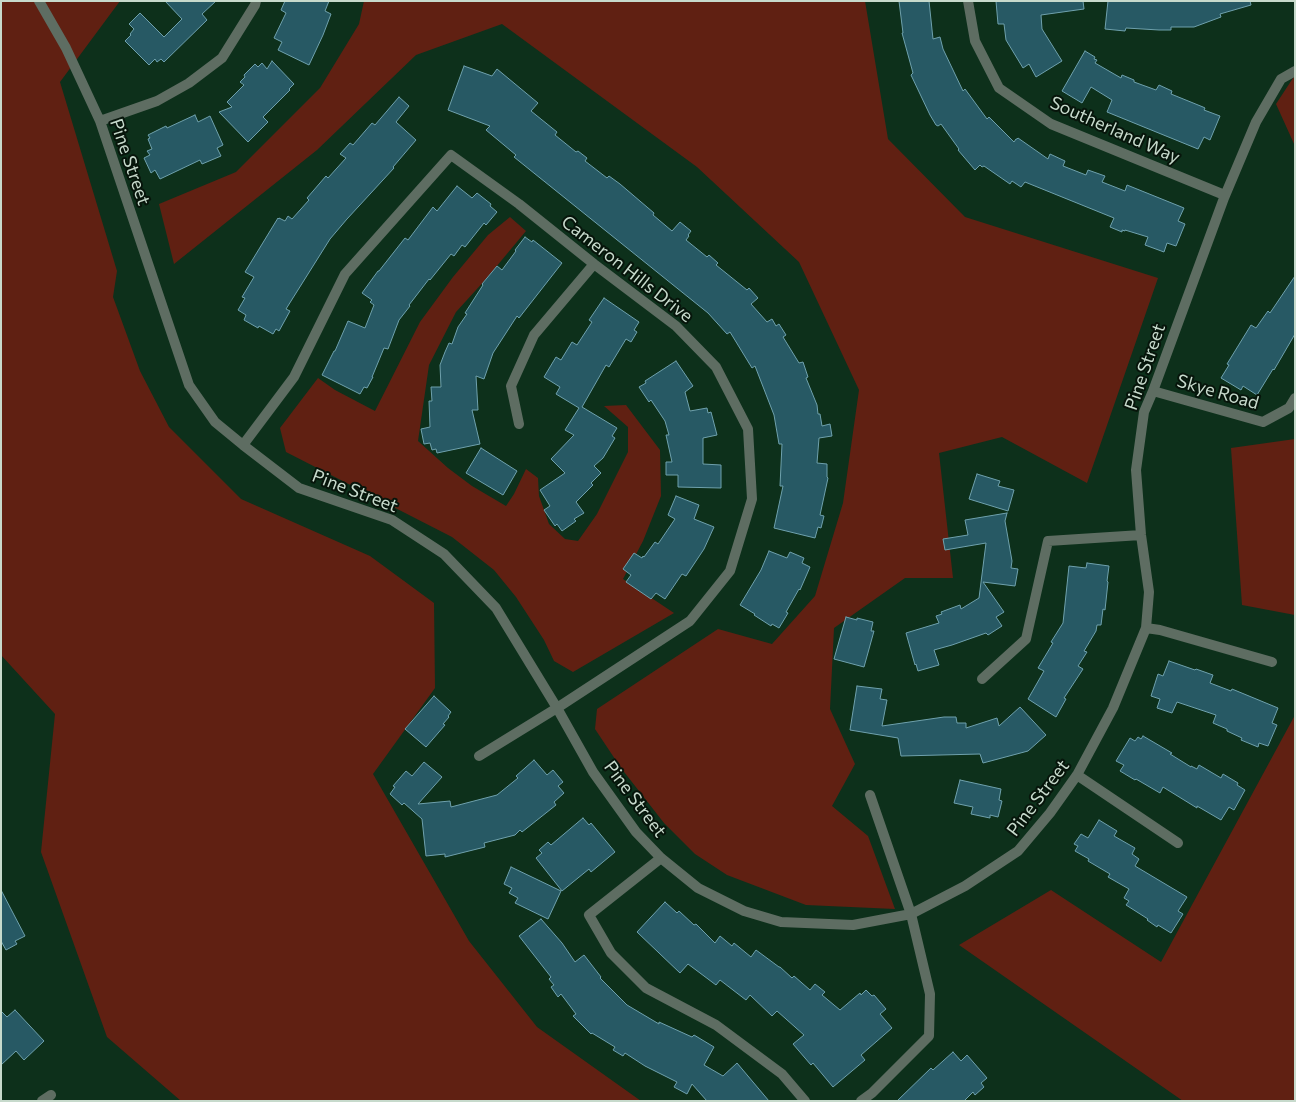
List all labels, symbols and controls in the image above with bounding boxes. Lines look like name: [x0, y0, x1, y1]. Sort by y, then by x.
street label: Southerland Way: [1047, 92, 1183, 168]
street label: Pine Street: [105, 116, 155, 208]
street label: Cameron Hills Drive: [557, 211, 697, 327]
street label: Pine Street: [1120, 321, 1170, 413]
street label: Skye Road: [1175, 370, 1261, 414]
street label: Pine Street: [309, 465, 401, 517]
street label: Pine Street: [1002, 756, 1074, 840]
street label: Pine Street: [599, 757, 671, 841]

